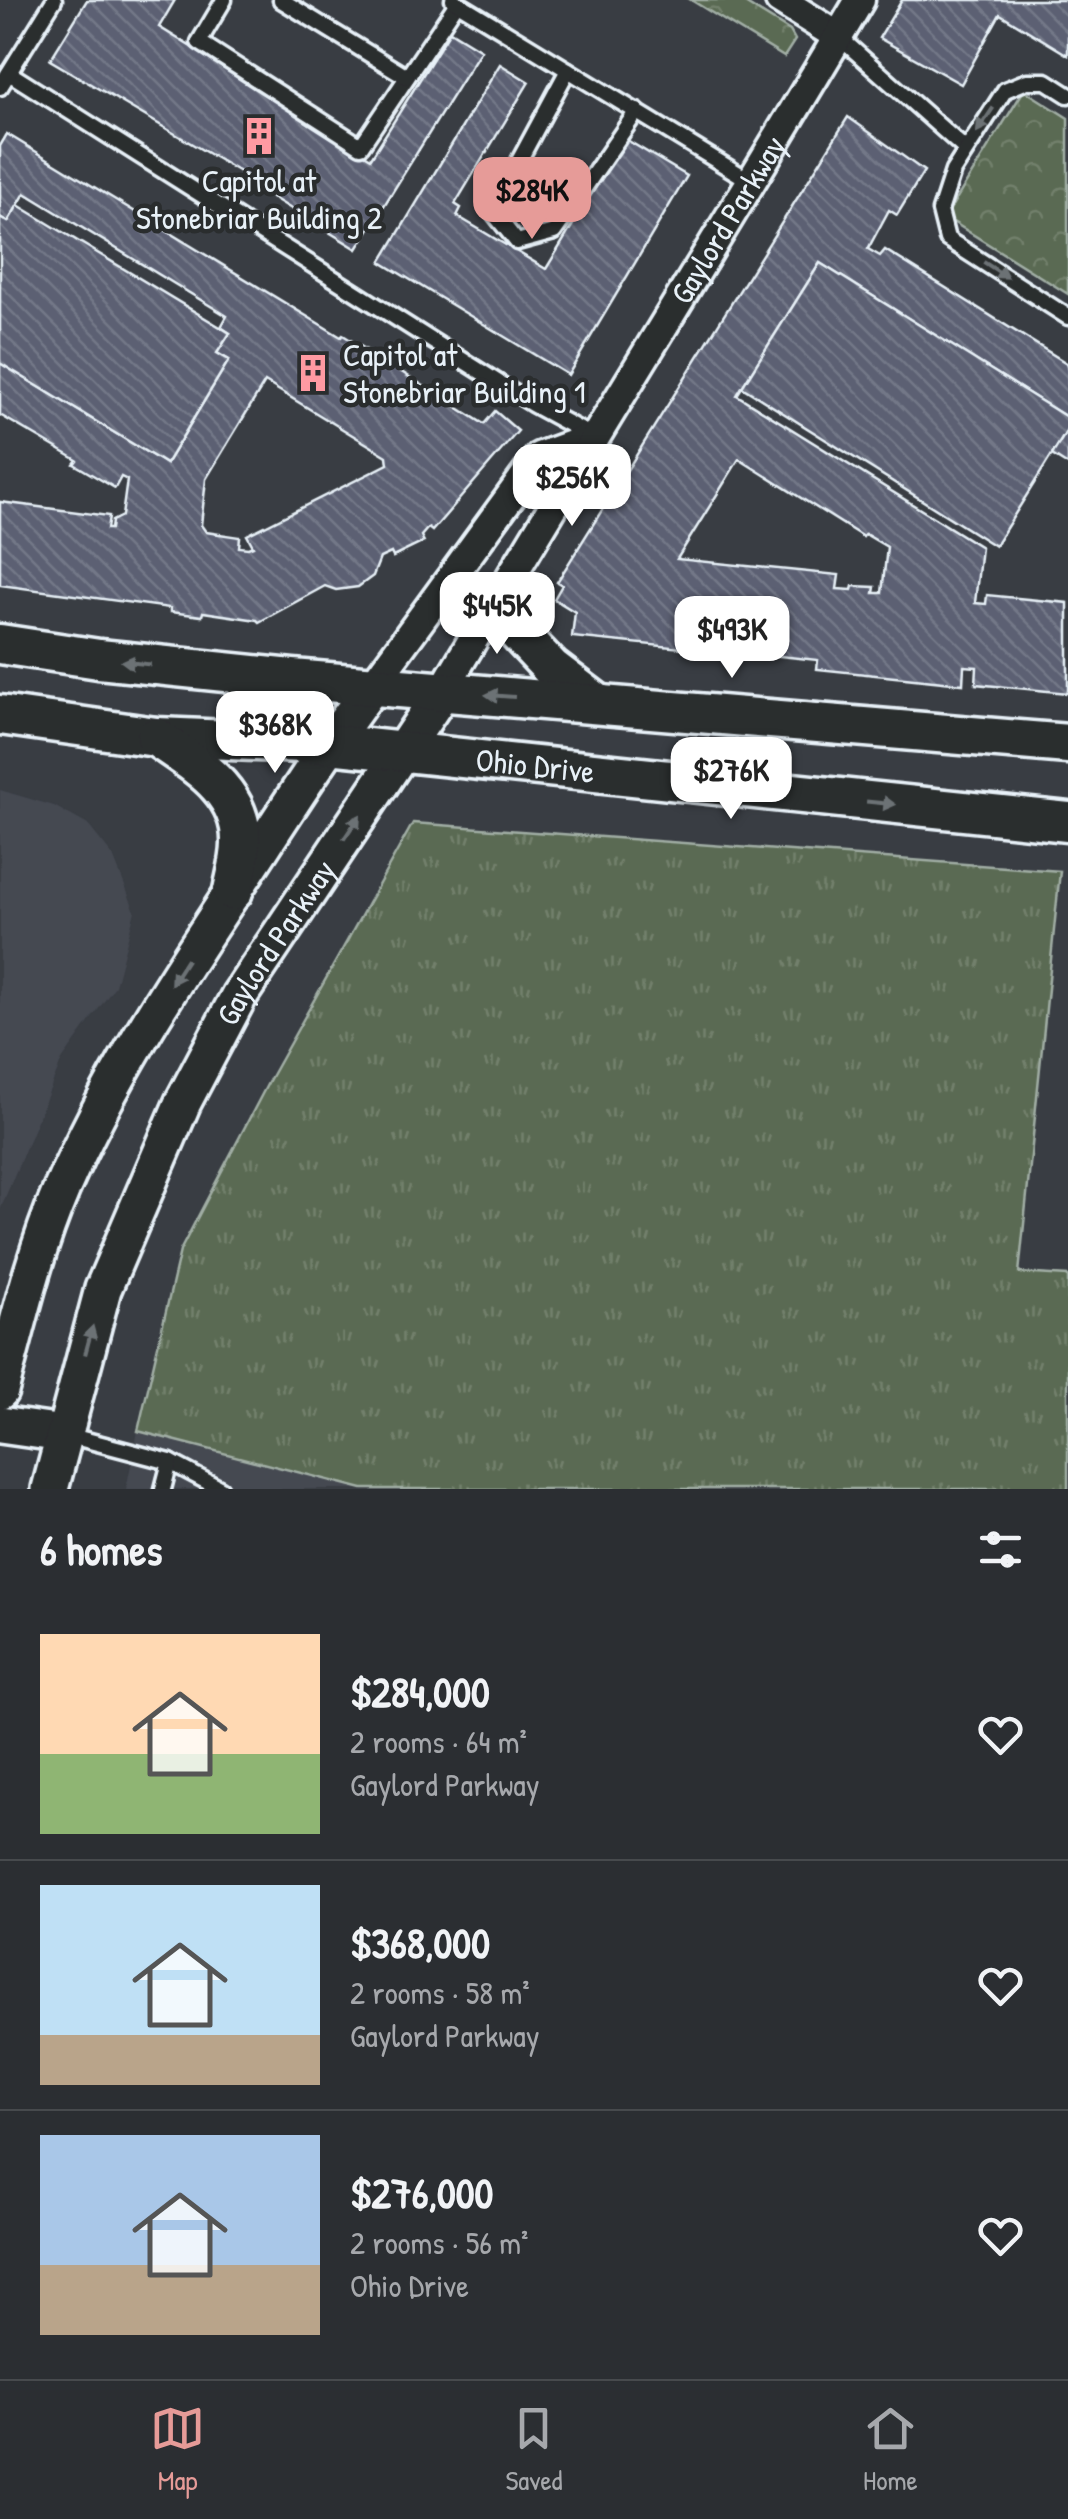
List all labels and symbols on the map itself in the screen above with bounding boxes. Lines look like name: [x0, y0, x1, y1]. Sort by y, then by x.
one-way arrow: [976, 107, 995, 134]
building icon: Capitol at Stonebriar Building 2: [238, 115, 280, 157]
street label: Gaylord Parkway: [660, 127, 795, 312]
pin: $284K: [462, 157, 602, 242]
place label: Capitol at Stonebriar Building 2: [136, 159, 382, 239]
one-way arrow: [982, 261, 1009, 279]
place label: Capitol at Stonebriar Building 1: [343, 333, 586, 413]
building icon: Capitol at Stonebriar Building 1: [292, 352, 334, 394]
pin: $256K: [502, 444, 642, 529]
pin: $445K: [427, 572, 567, 657]
pin: $493K: [662, 596, 802, 681]
one-way arrow: [119, 655, 151, 671]
one-way arrow: [484, 688, 515, 704]
pin: $368K: [205, 691, 345, 776]
pin: $276K: [661, 737, 801, 822]
street label: Ohio Drive: [474, 738, 597, 793]
one-way arrow: [866, 795, 897, 811]
one-way arrow: [343, 814, 361, 841]
street label: Gaylord Parkway: [206, 851, 345, 1032]
one-way arrow: [171, 959, 189, 986]
one-way arrow: [81, 1324, 97, 1355]

